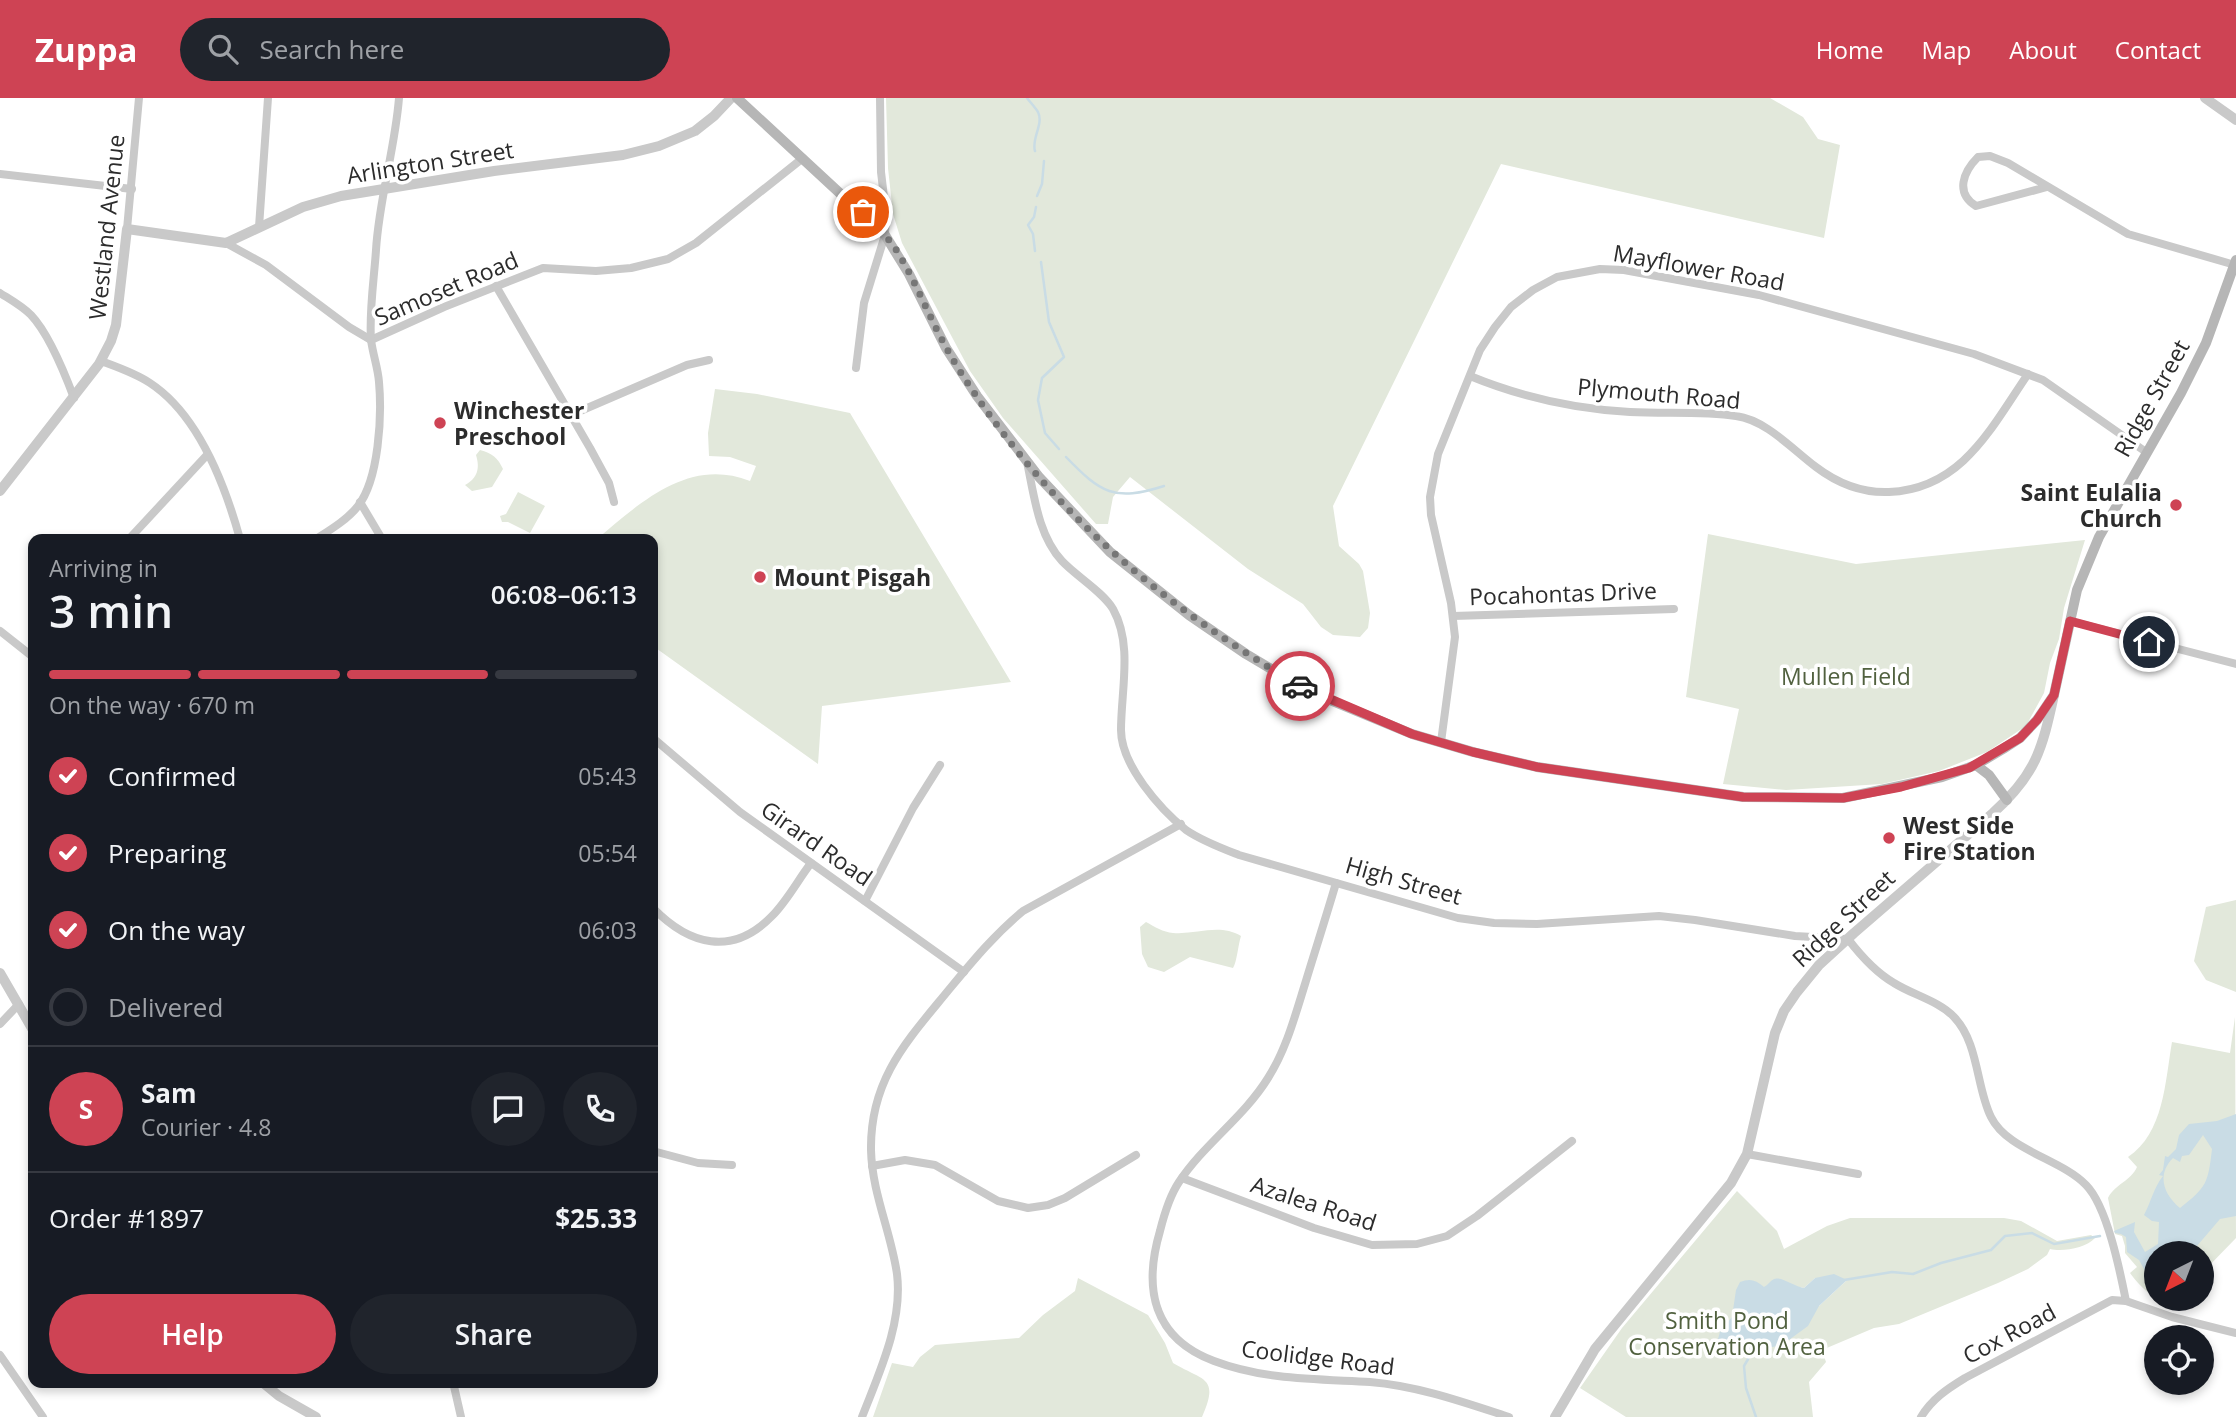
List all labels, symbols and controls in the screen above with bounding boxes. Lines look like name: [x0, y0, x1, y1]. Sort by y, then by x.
search box: [180, 18, 670, 81]
text: Zuppa: [35, 27, 138, 72]
icon: search: [204, 30, 242, 68]
text: Search here: [260, 31, 404, 67]
text: Home: [1816, 33, 1884, 66]
text: Map: [1922, 33, 1971, 66]
text: About: [2009, 33, 2077, 66]
text: Contact: [2115, 33, 2201, 66]
street label: Westland Avenue: [80, 133, 132, 321]
street label: Arlington Street: [344, 133, 516, 191]
pin: [833, 182, 893, 242]
icon: bag: [844, 193, 882, 231]
street label: Mayflower Road: [1611, 236, 1787, 298]
street label: Samoset Road: [369, 243, 523, 333]
street label: Ridge Street: [2106, 334, 2196, 462]
street label: Plymouth Road: [1576, 370, 1742, 416]
place label: Winchester Preschool: [454, 394, 584, 452]
marker: Winchester Preschool: [432, 415, 448, 431]
place label: Saint Eulalia Church: [2021, 476, 2162, 534]
marker: Saint Eulalia Church: [2168, 497, 2184, 513]
text: Arriving in: [49, 552, 158, 584]
place label: Mount Pisgah: [774, 561, 931, 593]
marker: Mount Pisgah: [752, 569, 768, 585]
street label: Pocahontas Drive: [1469, 574, 1657, 612]
text: 06:08–06:13: [491, 576, 637, 612]
text: 3 min: [49, 579, 173, 641]
pin: [2119, 612, 2179, 672]
icon: home: [2130, 623, 2168, 661]
courier: [1265, 651, 1335, 721]
park label: Mullen Field: [1781, 660, 1911, 692]
icon: car: [1281, 667, 1319, 705]
text: On the way · 670 m: [49, 689, 255, 721]
icon: check: [49, 757, 87, 795]
text: Confirmed: [108, 758, 236, 794]
text: 05:43: [578, 760, 637, 792]
street label: Girard Road: [755, 793, 879, 893]
place label: West Side Fire Station: [1903, 809, 2036, 867]
marker: West Side Fire Station: [1881, 830, 1897, 846]
icon: check: [49, 834, 87, 872]
text: Preparing: [108, 835, 226, 871]
text: 05:54: [578, 837, 637, 869]
street label: High Street: [1342, 848, 1466, 912]
street label: Ridge Street: [1785, 862, 1901, 974]
icon: check: [49, 911, 87, 949]
text: On the way: [108, 912, 245, 948]
text: 06:03: [578, 914, 637, 946]
text: Delivered: [108, 989, 223, 1025]
button: chat: [471, 1072, 545, 1146]
button: phone: [563, 1072, 637, 1146]
text: Sam: [141, 1075, 197, 1111]
text: S: [79, 1091, 93, 1127]
text: Courier · 4.8: [141, 1111, 271, 1143]
street label: Azalea Road: [1247, 1168, 1381, 1238]
text: Order #1897: [49, 1200, 204, 1236]
text: $25.33: [555, 1200, 637, 1236]
north arrow: [2144, 1241, 2214, 1311]
map controls: [2144, 1241, 2214, 1395]
button: Help: [49, 1294, 336, 1374]
button: Share: [350, 1294, 637, 1374]
street label: Cox Road: [1957, 1295, 2061, 1371]
park label: Smith Pond Conservation Area: [1628, 1304, 1826, 1362]
button: locate: [2144, 1325, 2214, 1395]
street label: Coolidge Road: [1240, 1332, 1396, 1382]

